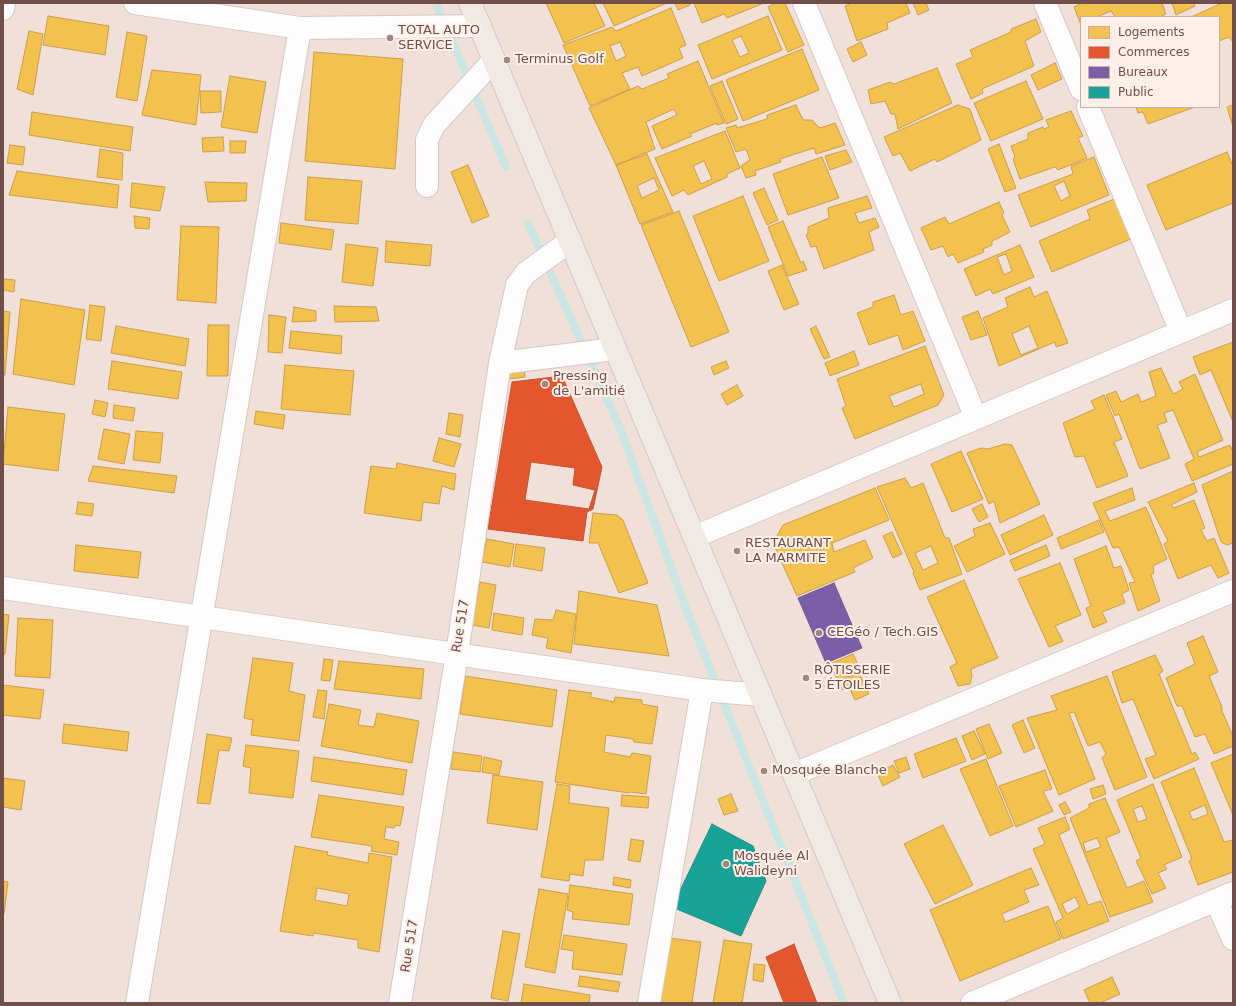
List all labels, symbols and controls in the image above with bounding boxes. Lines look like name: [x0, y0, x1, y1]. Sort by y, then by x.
legend: [1080, 16, 1220, 108]
place label: TOTAL AUTO SERVICE: [398, 23, 480, 54]
text: Logements: [1118, 25, 1184, 39]
marker: TOTAL AUTO SERVICE: [385, 33, 395, 43]
text: Commerces: [1118, 45, 1189, 59]
place label: Terminus Golf: [515, 52, 604, 68]
marker: Terminus Golf: [502, 55, 512, 65]
text: Bureaux: [1118, 65, 1168, 79]
text: Public: [1118, 85, 1154, 99]
place label: Pressing de L'amitié: [553, 369, 625, 400]
marker: Pressing de L'amitié: [540, 379, 550, 389]
place label: RESTAURANT LA MARMITE: [745, 536, 831, 567]
marker: RESTAURANT LA MARMITE: [732, 546, 742, 556]
street label: Rue 517: [449, 598, 473, 654]
place label: CEGéo / Tech.GIS: [827, 625, 938, 641]
marker: CEGéo / Tech.GIS: [814, 628, 824, 638]
place label: RÔTISSERIE 5 ÉTOILES: [814, 663, 891, 694]
marker: RÔTISSERIE 5 ÉTOILES: [801, 673, 811, 683]
place label: Mosquée Blanche: [772, 763, 887, 779]
marker: Mosquée Blanche: [759, 766, 769, 776]
place label: Mosquée Al Walideyni: [734, 849, 809, 880]
marker: Mosquée Al Walideyni: [721, 859, 731, 869]
street label: Rue 517: [398, 918, 422, 974]

